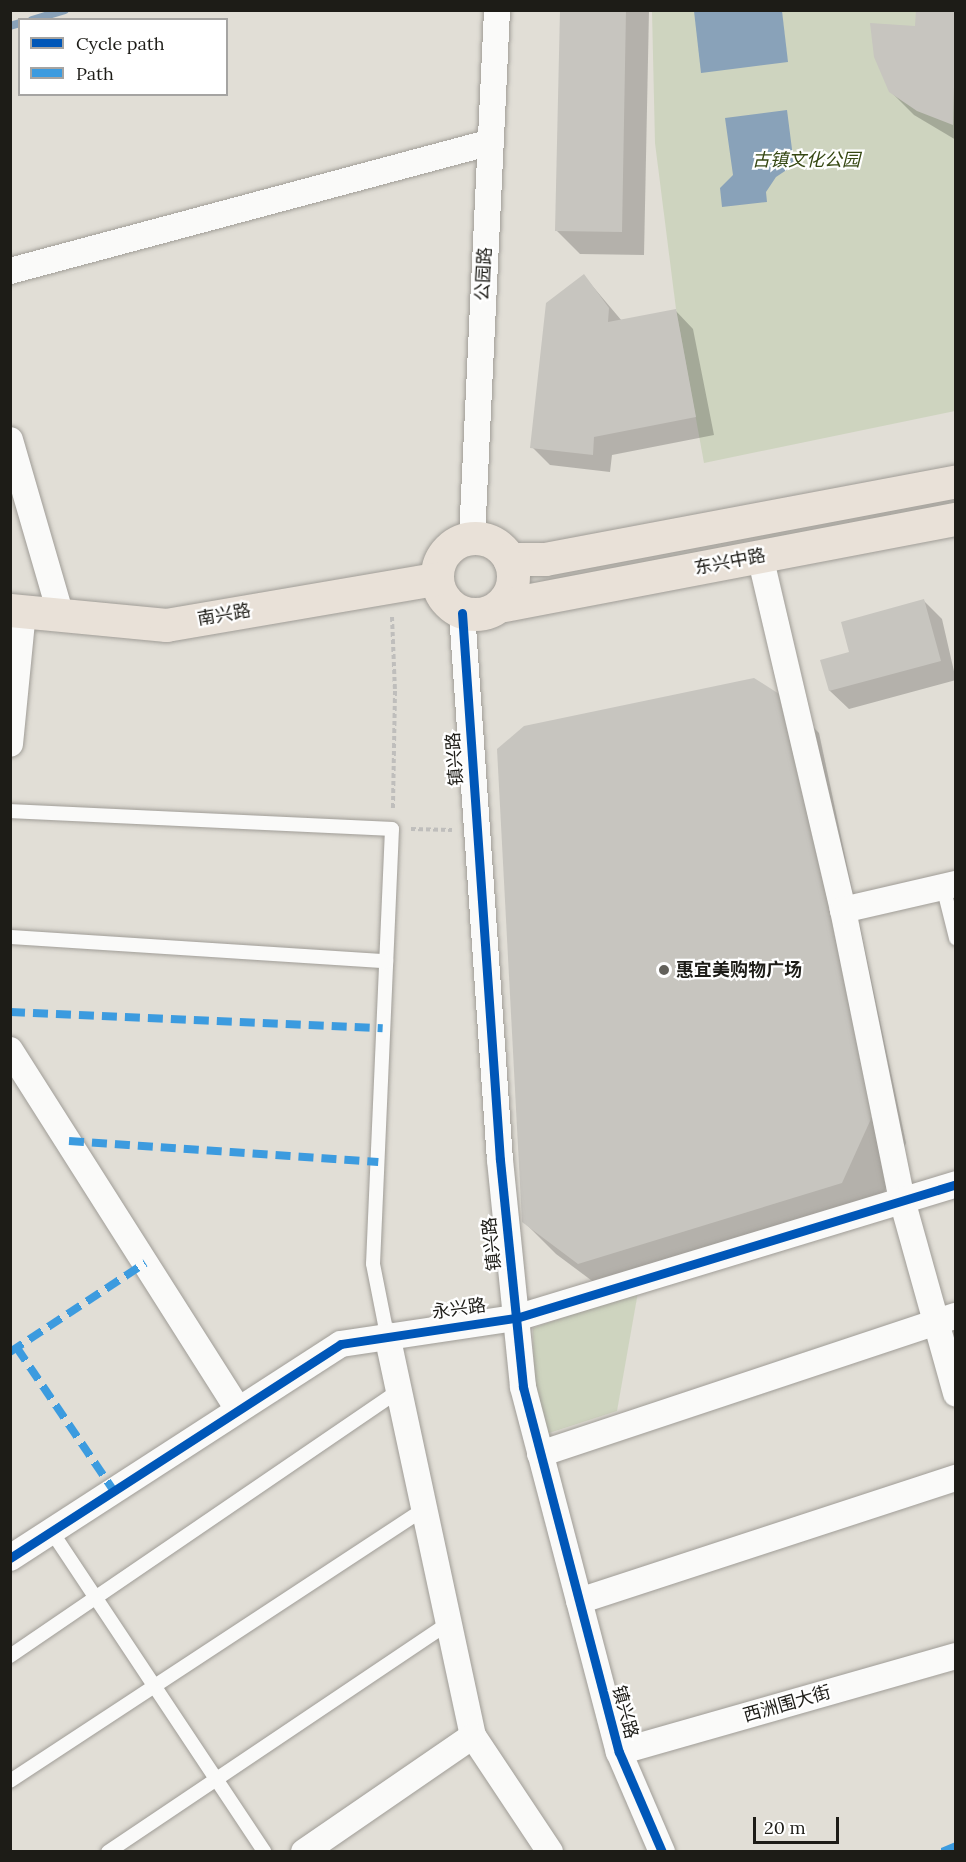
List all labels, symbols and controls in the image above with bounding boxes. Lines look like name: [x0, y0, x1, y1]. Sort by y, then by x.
legend: [18, 18, 228, 96]
text: Cycle path: [76, 32, 165, 55]
text: Path: [76, 62, 114, 85]
park label: 古镇文化公园: [752, 149, 860, 171]
street label: 公园路: [472, 246, 496, 302]
street label: 东兴中路: [693, 545, 767, 579]
street label: 南兴路: [196, 600, 252, 630]
street label: 镇兴路: [442, 731, 468, 787]
place label: 惠宜美购物广场: [676, 959, 802, 981]
marker: 惠宜美购物广场: [657, 963, 671, 977]
street label: 镇兴路: [478, 1216, 506, 1272]
street label: 永兴路: [431, 1295, 487, 1323]
street label: 西洲围大街: [741, 1681, 833, 1727]
street label: 镇兴路: [608, 1683, 642, 1741]
scale bar: [756, 1805, 842, 1843]
text: 20 m: [764, 1816, 806, 1839]

